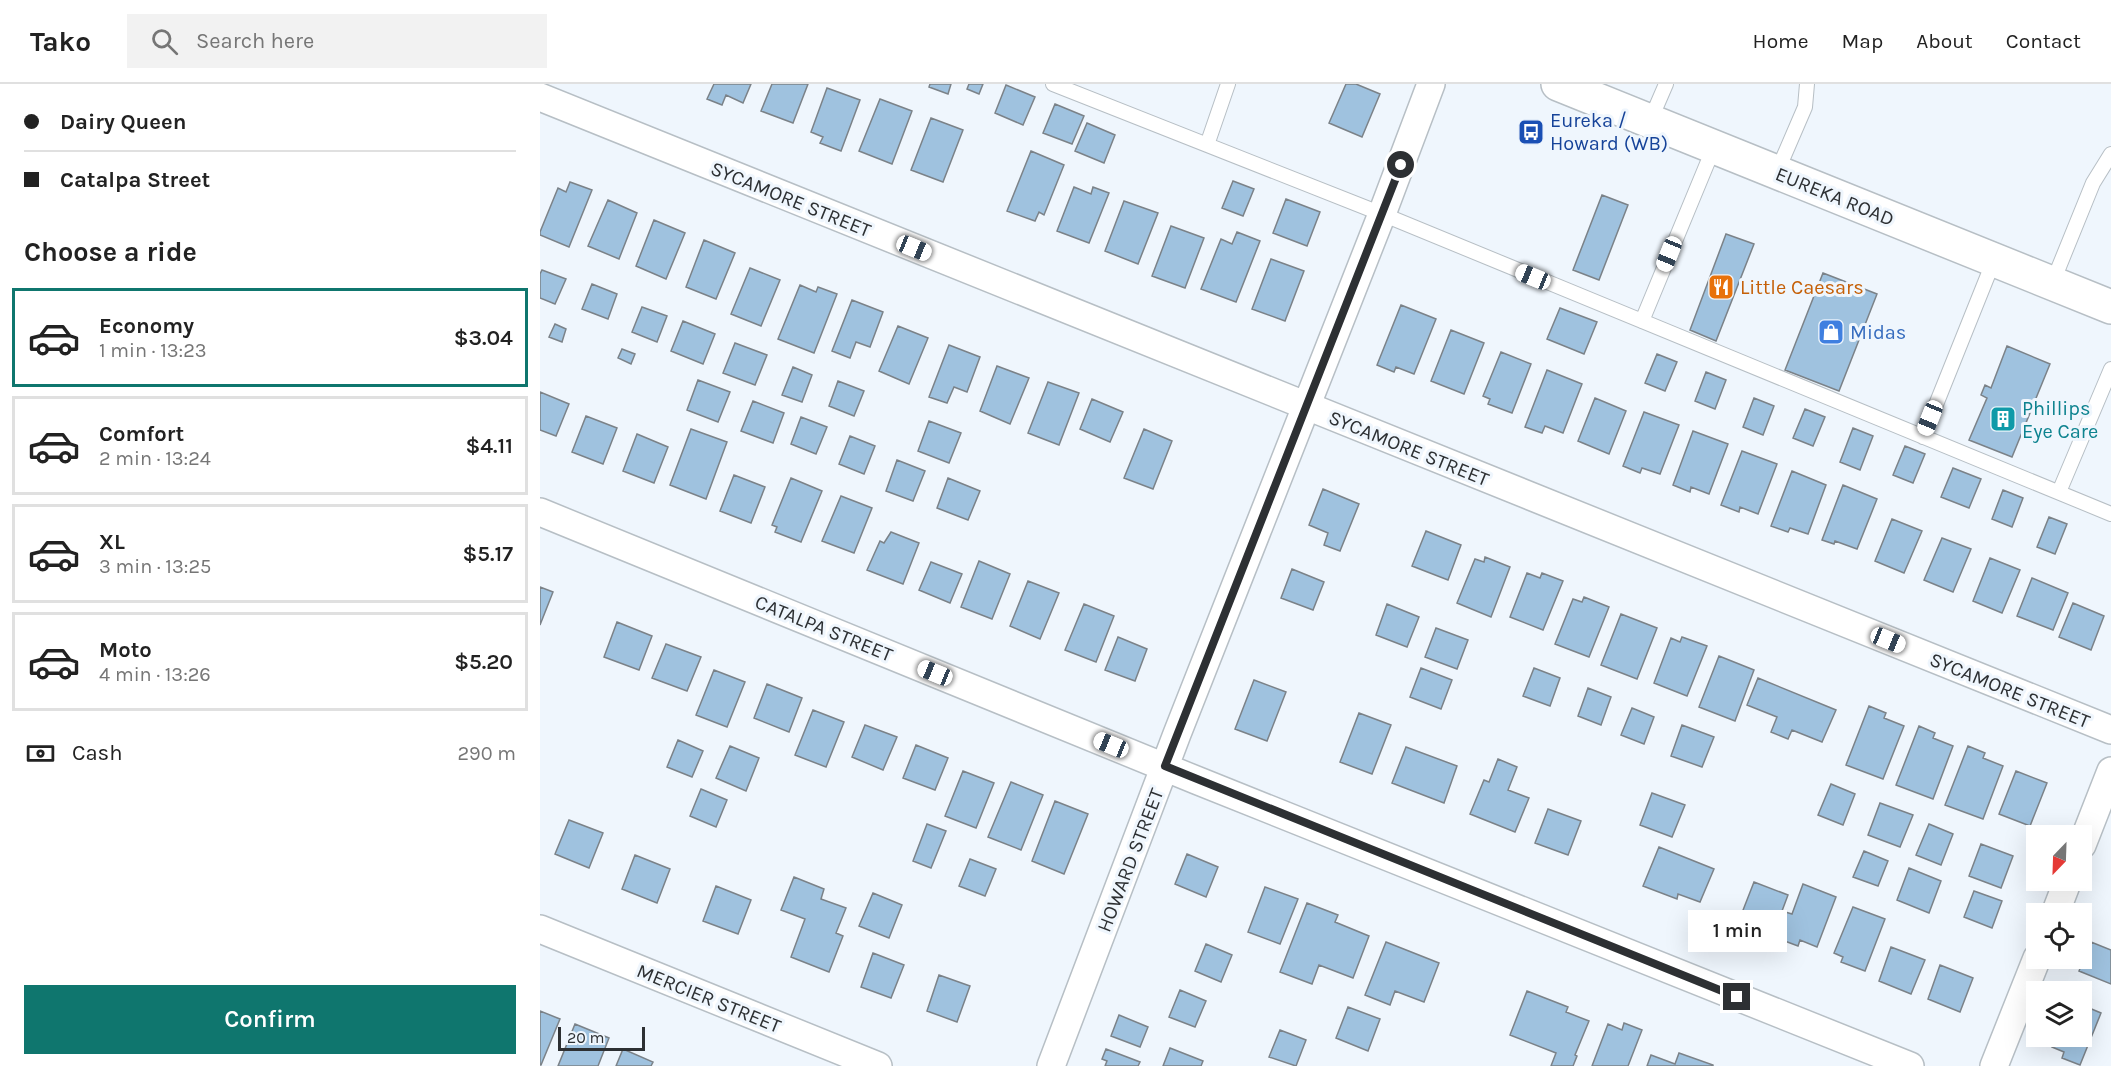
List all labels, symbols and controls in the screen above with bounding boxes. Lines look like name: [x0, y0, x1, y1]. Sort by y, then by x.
search box: [127, 14, 547, 68]
text: Tako: [30, 25, 91, 58]
icon: search: [148, 25, 181, 58]
text: Search here: [196, 28, 314, 54]
text: Home: [1753, 29, 1809, 53]
text: Map: [1842, 29, 1883, 53]
text: About: [1916, 29, 1973, 53]
text: Contact: [2006, 29, 2081, 53]
text: Dairy Queen: [60, 109, 186, 135]
place label: Eureka / Howard (WB): [1550, 109, 1668, 155]
bus stop icon: Eureka / Howard (WB): [1516, 117, 1546, 147]
route start: [1387, 151, 1414, 178]
street label: SYCAMORE STREET: [707, 157, 874, 242]
street label: EUREKA ROAD: [1772, 162, 1898, 231]
text: Catalpa Street: [60, 167, 210, 193]
car: [894, 233, 934, 263]
car: [1654, 234, 1684, 274]
text: Choose a ride: [24, 236, 197, 268]
car: [1513, 262, 1553, 292]
restaurant icon: Little Caesars: [1706, 272, 1736, 302]
place label: Little Caesars: [1740, 276, 1864, 299]
icon: car: [27, 311, 81, 365]
text: Economy: [99, 313, 194, 339]
shop icon: Midas: [1816, 317, 1846, 347]
place label: Midas: [1850, 321, 1906, 344]
text: $3.04: [454, 325, 513, 351]
text: 1 min · 13:23: [99, 339, 207, 362]
place label: Phillips Eye Care: [2022, 397, 2098, 443]
car: [1915, 398, 1945, 438]
building icon: Phillips Eye Care: [1988, 404, 2018, 434]
street label: SYCAMORE STREET: [1325, 406, 1492, 491]
icon: car: [27, 419, 81, 473]
text: Comfort: [99, 421, 184, 447]
text: $4.11: [465, 433, 513, 459]
text: 2 min · 13:24: [99, 447, 211, 470]
icon: car: [27, 527, 81, 581]
text: XL: [99, 529, 125, 555]
text: $5.17: [463, 541, 513, 567]
text: 3 min · 13:25: [99, 555, 211, 578]
street label: CATALPA STREET: [752, 590, 896, 667]
car: [1868, 625, 1908, 655]
icon: car: [27, 635, 81, 689]
text: Moto: [99, 637, 152, 663]
street label: SYCAMORE STREET: [1926, 648, 2093, 733]
text: $5.20: [454, 649, 513, 675]
car: [915, 658, 955, 688]
text: 4 min · 13:26: [99, 663, 211, 686]
car: [1091, 730, 1131, 760]
icon: cash: [24, 737, 57, 770]
text: Cash: [72, 740, 122, 766]
text: 290 m: [457, 742, 516, 765]
street label: HOWARD STREET: [1092, 785, 1168, 935]
north arrow: [2026, 825, 2092, 891]
map controls: [2026, 825, 2092, 1047]
button: locate: [2026, 903, 2092, 969]
callout: 1 min: [1688, 910, 1786, 952]
text: 1 min: [1713, 919, 1762, 942]
street label: MERCIER STREET: [633, 959, 784, 1038]
button: layers: [2026, 981, 2092, 1047]
route end: [1723, 983, 1750, 1010]
button: Confirm: [24, 985, 516, 1054]
scale bar: [558, 1024, 645, 1052]
text: 20 m: [567, 1028, 605, 1047]

